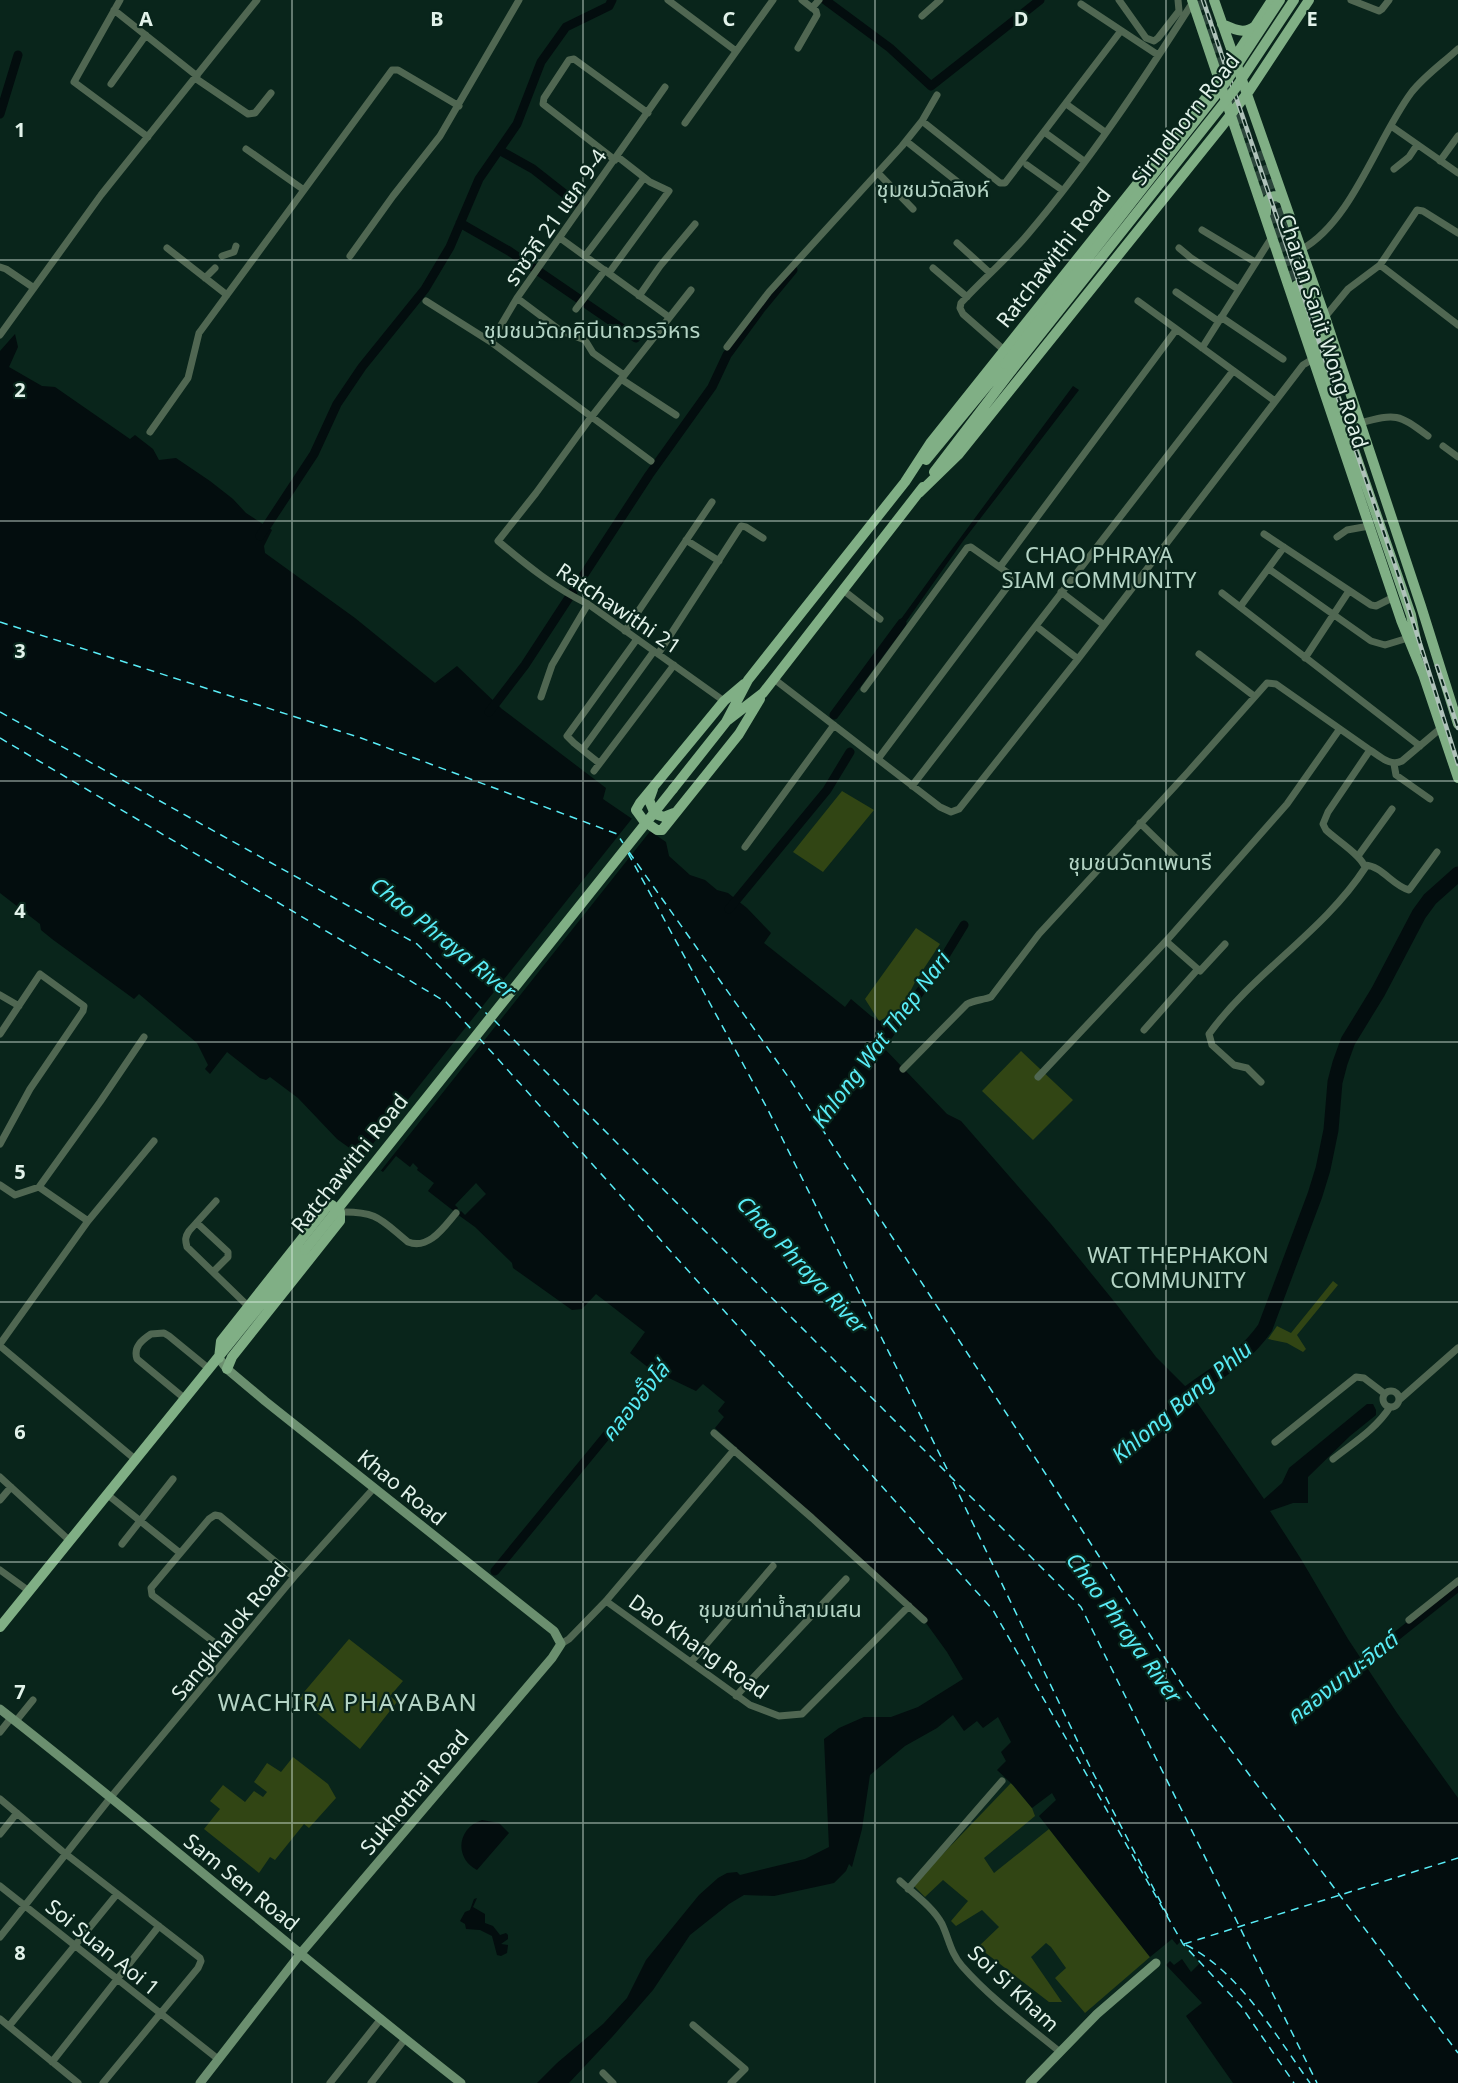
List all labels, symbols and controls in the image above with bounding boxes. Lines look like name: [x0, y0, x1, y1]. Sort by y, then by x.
text: A: [139, 5, 153, 32]
text: B: [430, 5, 444, 32]
text: C: [723, 5, 736, 32]
text: D: [1014, 5, 1028, 32]
text: E: [1306, 5, 1318, 32]
street label: Sirindhorn Road: [1125, 47, 1245, 191]
text: 1: [14, 116, 26, 143]
street label: ราชวิถี 21 แยก 9-4: [497, 143, 613, 291]
district label: ชุมชนวัดสิงห์: [877, 173, 990, 203]
street label: Ratchawithi Road: [989, 181, 1117, 333]
street label: Charan Sanit Wong Road: [1273, 210, 1375, 452]
district label: ชุมชนวัดภคินีนาถวรวิหาร: [484, 314, 700, 344]
text: 2: [14, 376, 26, 403]
district label: CHAO PHRAYA SIAM COMMUNITY: [1002, 539, 1197, 594]
street label: Ratchawithi 21: [551, 556, 687, 660]
text: 3: [14, 637, 26, 664]
district label: ชุมชนวัดทเพนารี: [1068, 846, 1212, 876]
water label: Chao Phraya River: [365, 869, 524, 1006]
text: 4: [14, 897, 26, 924]
water label: Khlong Wat Thep Nari: [804, 944, 957, 1133]
street label: Ratchawithi Road: [284, 1088, 414, 1238]
text: 5: [14, 1158, 26, 1185]
water label: Chao Phraya River: [731, 1188, 876, 1341]
district label: WAT THEPHAKON COMMUNITY: [1087, 1239, 1269, 1294]
water label: Khlong Bang Phlu: [1104, 1333, 1258, 1469]
water label: คลองอั๊งโล่: [593, 1353, 677, 1447]
text: 6: [14, 1418, 26, 1445]
street label: Khao Road: [352, 1443, 452, 1531]
water label: Chao Phraya River: [1060, 1546, 1190, 1709]
street label: Sangkhalok Road: [164, 1556, 294, 1706]
street label: Dao Khang Road: [623, 1587, 775, 1705]
district label: ชุมชนท่าน้ำสามเสน: [698, 1593, 862, 1623]
water label: คลองมานะจิตต์: [1279, 1622, 1406, 1730]
text: 7: [14, 1678, 26, 1705]
district label: WACHIRA PHAYABAN: [218, 1685, 478, 1718]
street label: Sukhothai Road: [353, 1724, 475, 1860]
street label: Sam Sen Road: [179, 1827, 305, 1937]
street label: Soi Suan Aoi 1: [40, 1892, 166, 2002]
text: 8: [14, 1939, 26, 1966]
street label: Soi Si Kham: [962, 1939, 1066, 2037]

